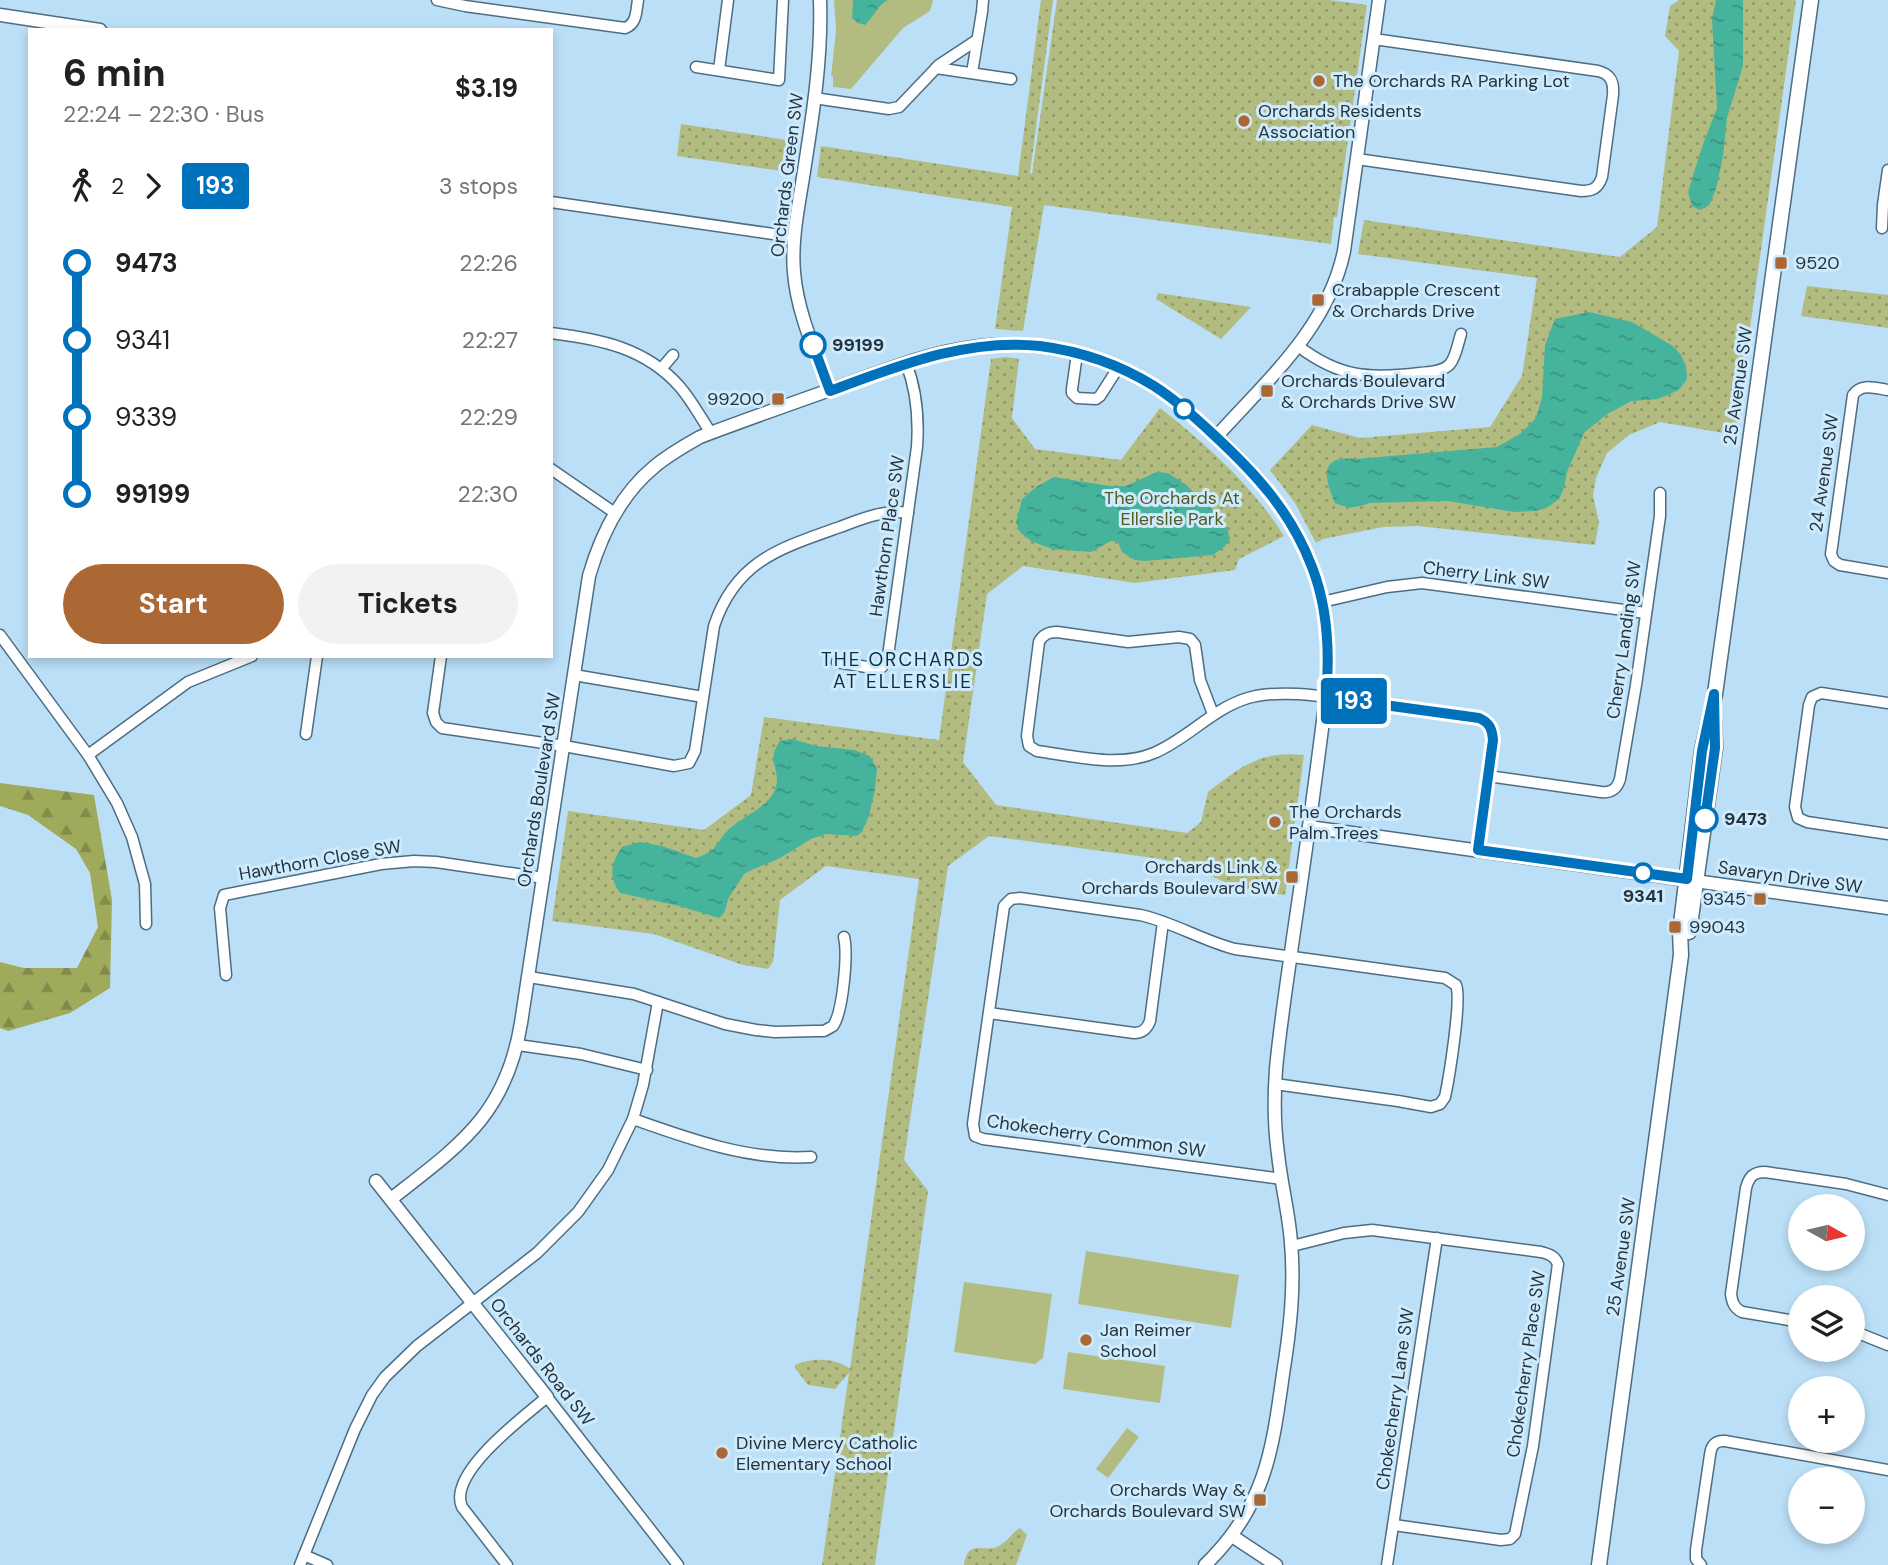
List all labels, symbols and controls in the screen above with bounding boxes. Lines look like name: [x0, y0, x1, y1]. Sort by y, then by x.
text: 6 min: [63, 48, 166, 98]
place label: The Orchards RA Parking Lot: [1333, 69, 1570, 93]
text: $3.19: [455, 71, 518, 105]
marker: The Orchards RA Parking Lot: [1311, 73, 1327, 89]
street label: Orchards Green SW: [765, 92, 809, 258]
text: 22:24 – 22:30 · Bus: [63, 99, 264, 129]
place label: Orchards Residents Association: [1258, 99, 1422, 144]
marker: Orchards Residents Association: [1236, 113, 1252, 129]
icon: walk: [63, 167, 101, 205]
icon: forward: [134, 167, 172, 205]
text: 193: [196, 170, 235, 201]
text: 2: [111, 171, 124, 201]
text: 3 stops: [439, 171, 518, 201]
text: 9473: [115, 246, 178, 280]
text: 22:26: [459, 248, 518, 278]
place label: 9520: [1795, 251, 1839, 275]
marker: 9520: [1773, 255, 1789, 271]
place label: Crabapple Crescent & Orchards Drive: [1332, 278, 1500, 323]
marker: Crabapple Crescent & Orchards Drive: [1310, 292, 1326, 308]
text: 9341: [115, 323, 170, 357]
text: 22:27: [462, 325, 518, 355]
street label: 25 Avenue SW: [1718, 325, 1758, 447]
marker: 99199: [800, 332, 826, 358]
place label: 99199: [832, 333, 884, 357]
place label: Orchards Boulevard & Orchards Drive SW: [1281, 369, 1456, 414]
marker: Orchards Boulevard & Orchards Drive SW: [1259, 383, 1275, 399]
place label: 99200: [707, 387, 764, 411]
marker: 99200: [770, 391, 786, 407]
unlabelled marker: [1174, 399, 1194, 419]
text: 9339: [115, 400, 177, 434]
text: 22:29: [459, 402, 518, 432]
street label: 24 Avenue SW: [1804, 412, 1844, 534]
street label: Hawthorn Place SW: [864, 454, 910, 618]
text: 99199: [115, 477, 190, 511]
text: 22:30: [458, 479, 518, 509]
park label: The Orchards At Ellerslie Park: [1104, 486, 1240, 531]
street label: Cherry Link SW: [1421, 555, 1551, 595]
street label: Cherry Landing SW: [1601, 559, 1647, 721]
button: Start: [63, 564, 284, 644]
button: Tickets: [298, 564, 518, 644]
district label: THE ORCHARDS AT ELLERSLIE: [821, 647, 985, 694]
line badge: 193: [1314, 678, 1394, 724]
text: 193: [1335, 685, 1373, 716]
street label: Orchards Boulevard SW: [512, 691, 566, 889]
place label: The Orchards Palm Trees: [1289, 800, 1402, 845]
marker: 9473: [1692, 806, 1718, 832]
place label: 9473: [1724, 807, 1767, 831]
marker: The Orchards Palm Trees: [1267, 814, 1283, 830]
street label: Hawthorn Close SW: [237, 834, 403, 886]
place label: Orchards Link & Orchards Boulevard SW: [1081, 855, 1278, 900]
street label: Savaryn Drive SW: [1716, 855, 1864, 899]
marker: 9341: [1633, 863, 1653, 883]
marker: Orchards Link & Orchards Boulevard SW: [1284, 869, 1300, 885]
place label: 9341: [1623, 884, 1663, 908]
place label: 9345: [1702, 887, 1746, 911]
marker: 9345: [1752, 891, 1768, 907]
place label: 99043: [1689, 915, 1745, 939]
marker: 99043: [1667, 919, 1683, 935]
street label: Chokecherry Common SW: [985, 1109, 1207, 1163]
north arrow: [1788, 1194, 1866, 1270]
map controls: [1788, 1194, 1865, 1544]
street label: 25 Avenue SW: [1601, 1196, 1641, 1318]
street label: Chokecherry Place SW: [1501, 1269, 1551, 1459]
button: layers: [1788, 1285, 1865, 1362]
street label: Orchards Road SW: [484, 1293, 600, 1431]
street label: Chokecherry Lane SW: [1370, 1306, 1420, 1492]
place label: Jan Reimer School: [1100, 1318, 1192, 1363]
marker: Jan Reimer School: [1078, 1332, 1094, 1348]
button: +: [1788, 1376, 1865, 1453]
place label: Divine Mercy Catholic Elementary School: [736, 1431, 918, 1476]
marker: Divine Mercy Catholic Elementary School: [714, 1445, 730, 1461]
button: −: [1788, 1467, 1865, 1544]
place label: Orchards Way & Orchards Boulevard SW: [1049, 1478, 1246, 1523]
marker: Orchards Way & Orchards Boulevard SW: [1252, 1492, 1268, 1508]

